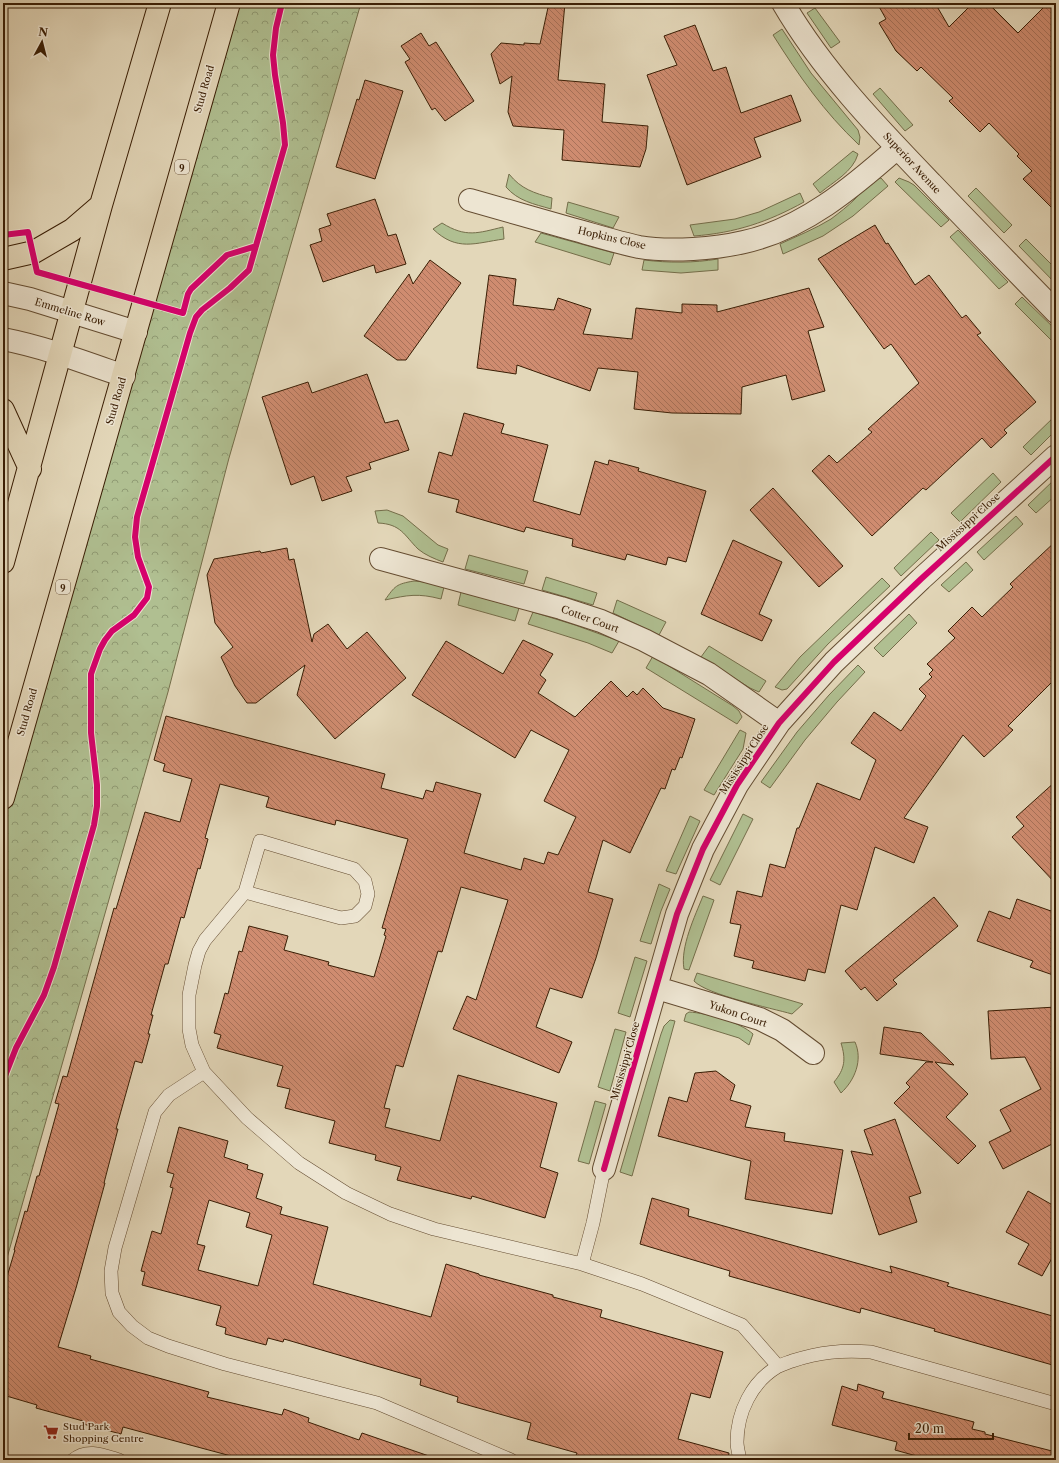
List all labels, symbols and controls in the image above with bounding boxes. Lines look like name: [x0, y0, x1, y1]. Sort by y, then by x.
north arrow: [22, 22, 62, 62]
text: N: [38, 25, 49, 40]
street label: Stud Road: [191, 64, 217, 114]
street label: Superior Avenue: [880, 130, 944, 197]
road number: 9: [175, 160, 189, 174]
street label: Hopkins Close: [577, 224, 648, 252]
street label: Emmeline Row: [33, 295, 107, 329]
street label: Stud Road: [103, 376, 129, 426]
street label: Mississippi Close: [933, 490, 1003, 554]
road number: 9: [56, 580, 70, 594]
street label: Cotter Court: [559, 602, 621, 636]
street label: Stud Road: [14, 687, 40, 737]
street label: Mississippi Close: [716, 721, 772, 797]
street label: Yukon Court: [706, 998, 769, 1030]
street label: Mississippi Close: [608, 1020, 643, 1102]
scale bar: [909, 1415, 993, 1441]
place label: Stud Park Shopping Centre: [63, 1420, 144, 1445]
text: 20 m: [915, 1421, 944, 1436]
supermarket icon: Stud Park Shopping Centre: [42, 1423, 60, 1441]

